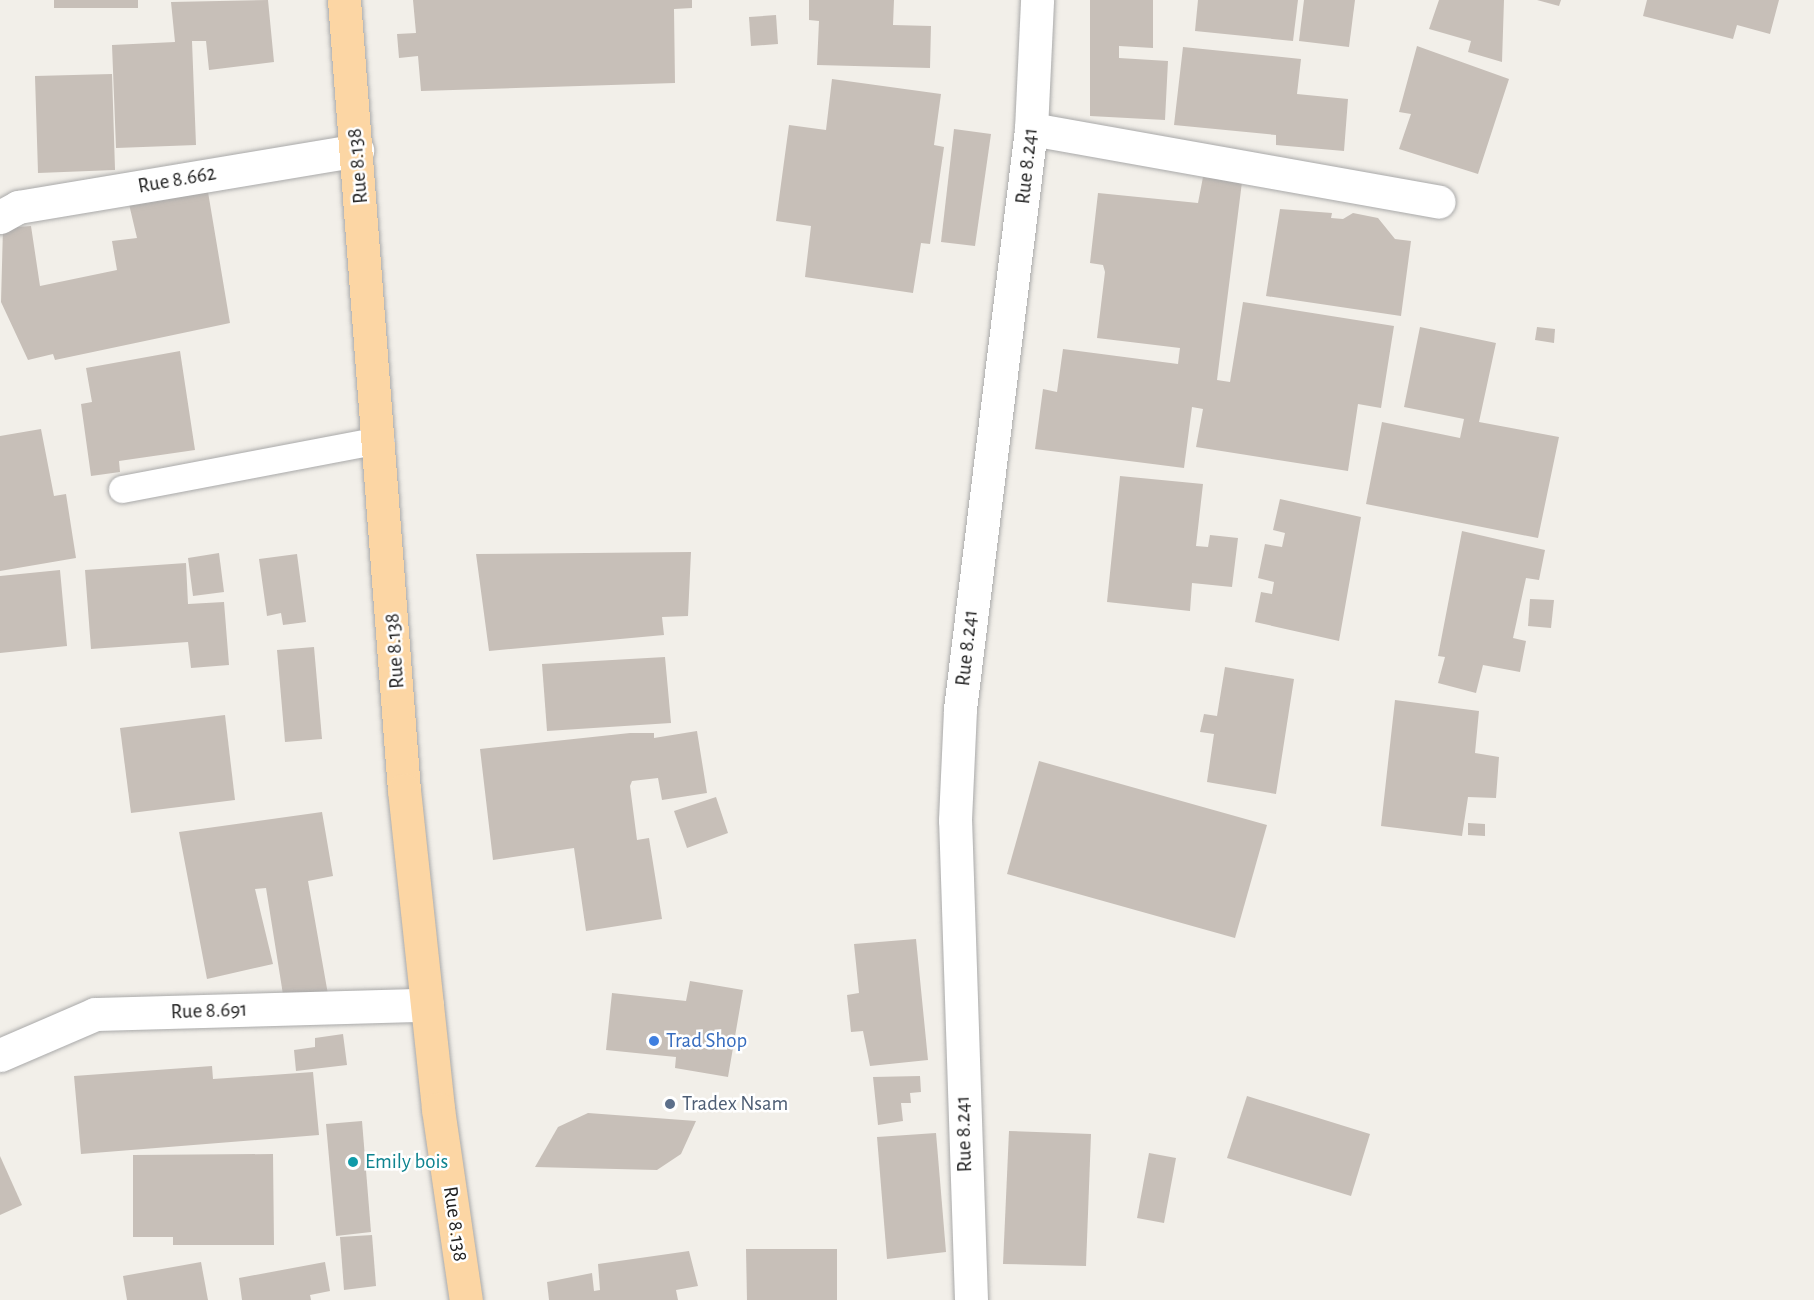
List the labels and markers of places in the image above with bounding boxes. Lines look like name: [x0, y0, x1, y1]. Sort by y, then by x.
place label: Trad Shop: [666, 1028, 747, 1054]
marker: Trad Shop: [647, 1034, 661, 1048]
place label: Tradex Nsam: [682, 1091, 788, 1117]
marker: Tradex Nsam: [663, 1097, 677, 1111]
place label: Emily bois: [365, 1149, 448, 1175]
marker: Emily bois: [346, 1155, 360, 1169]

